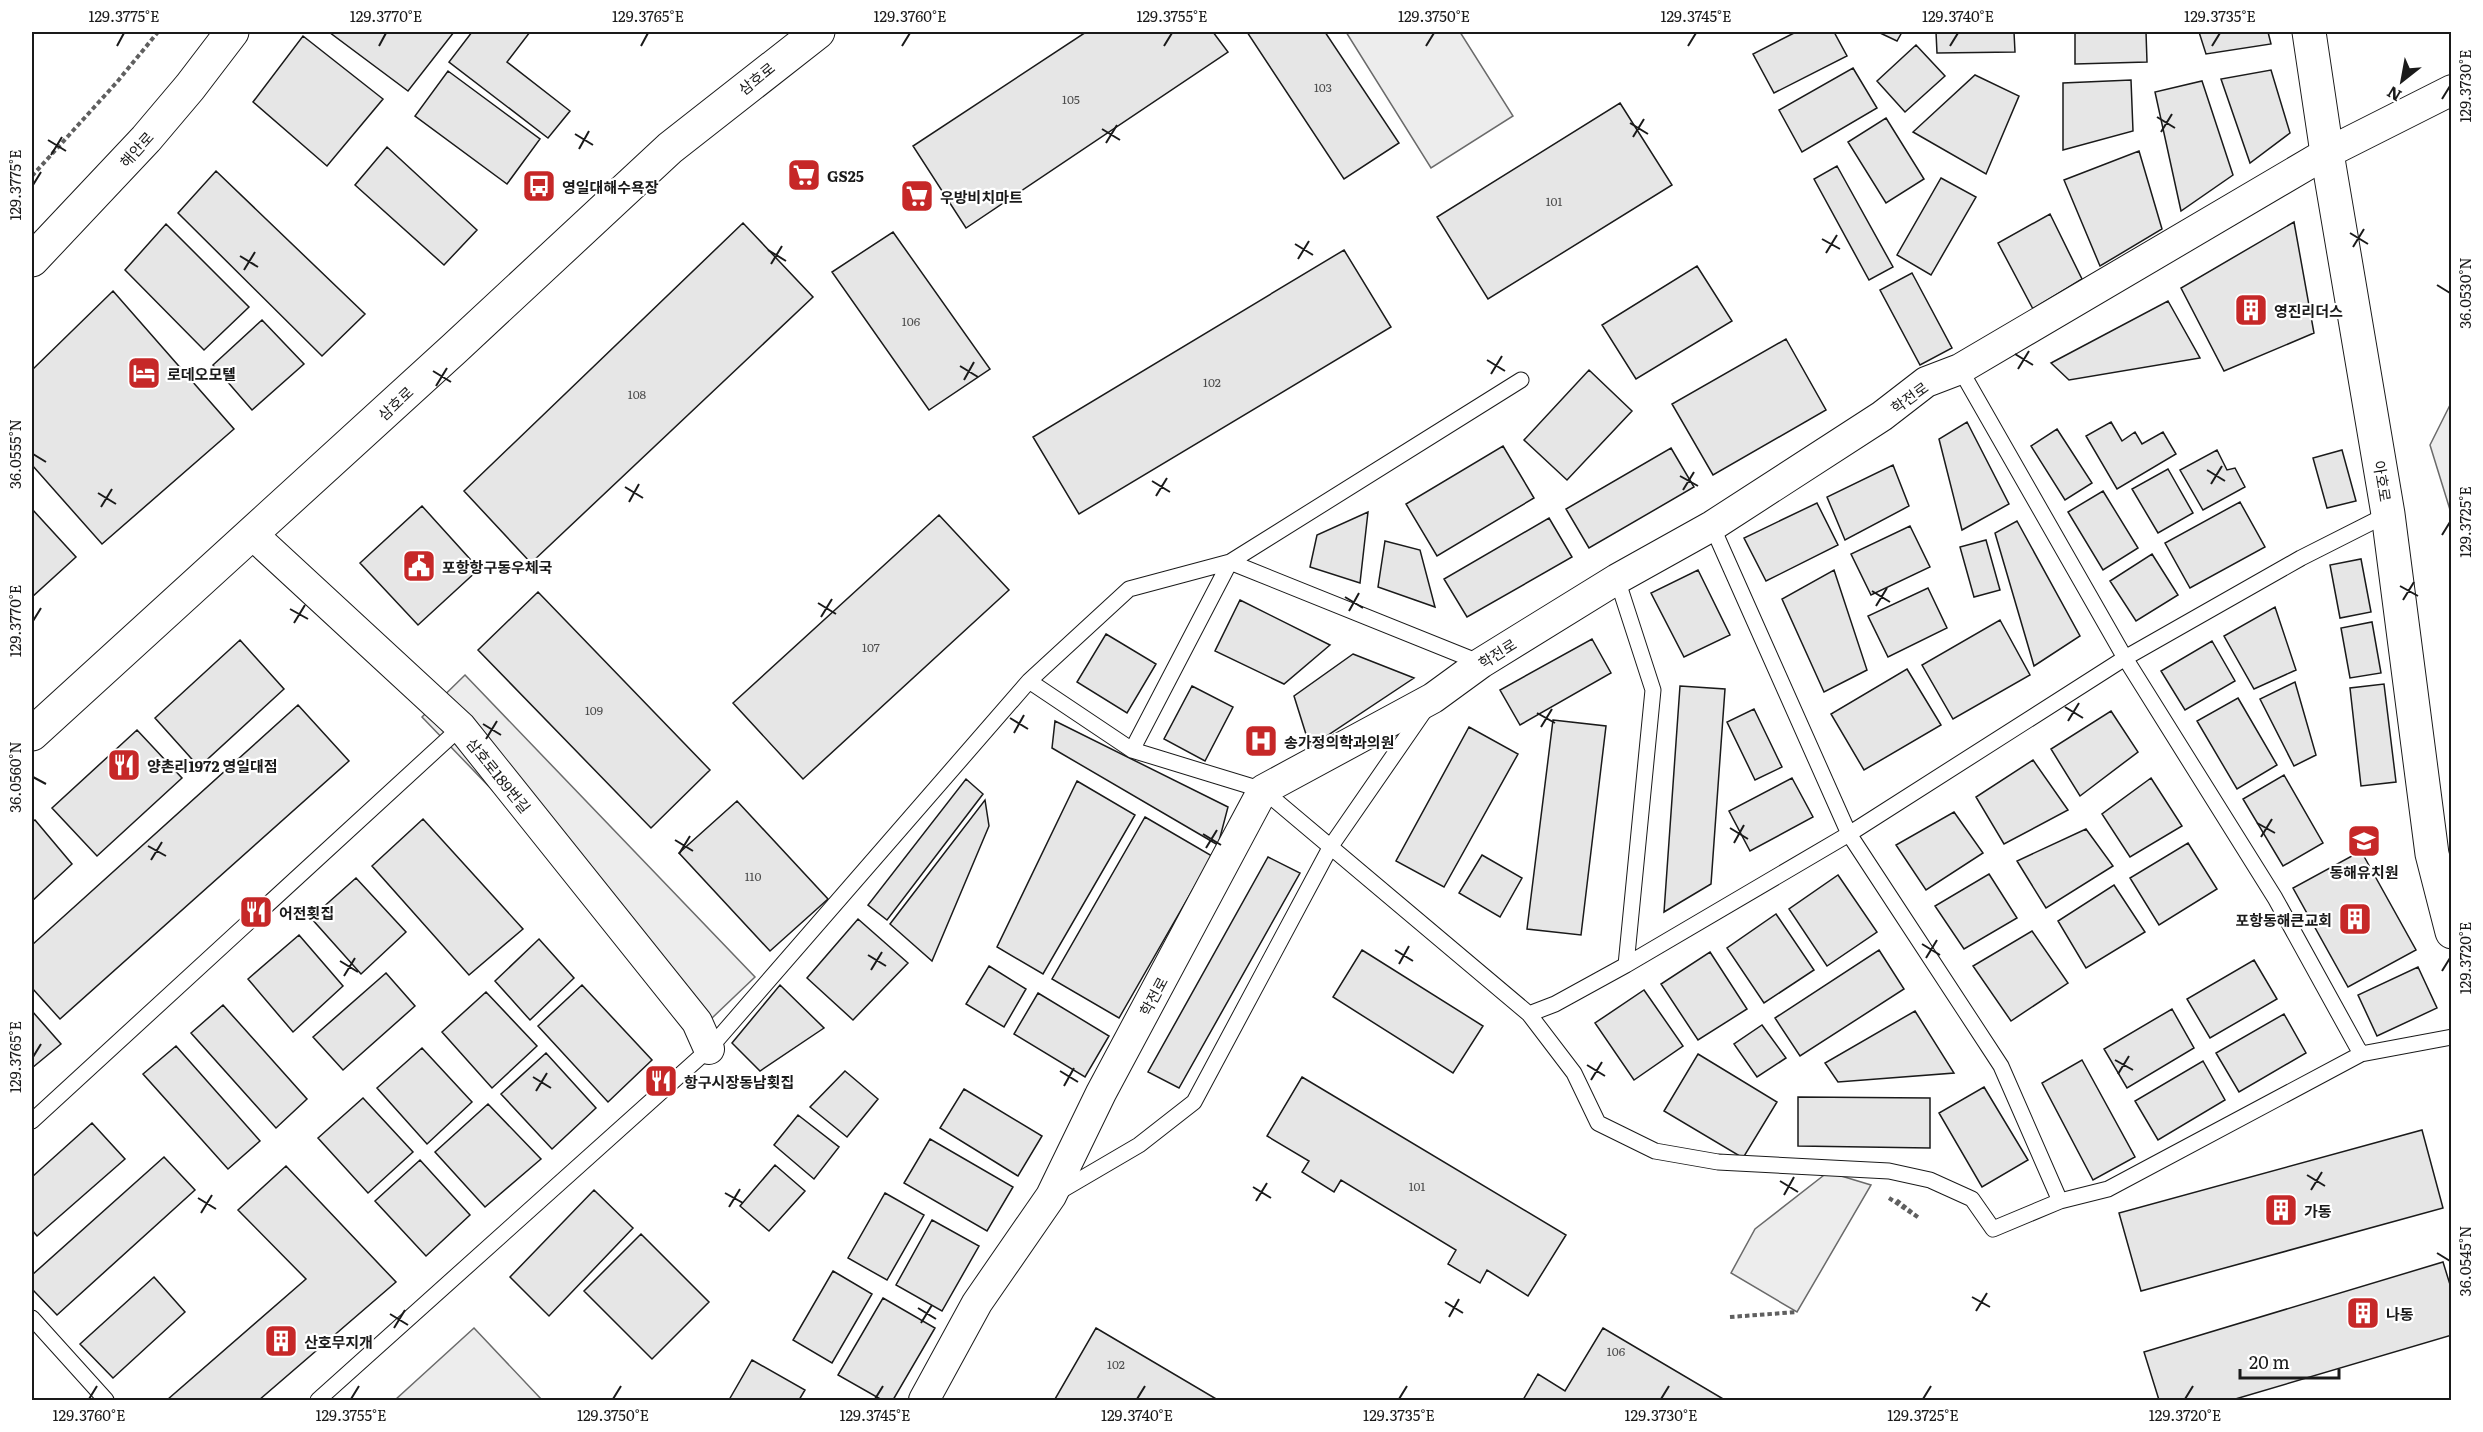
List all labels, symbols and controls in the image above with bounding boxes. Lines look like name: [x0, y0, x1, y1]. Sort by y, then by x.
text: 129.3775°E: [88, 4, 160, 27]
text: 129.3770°E: [350, 4, 422, 27]
text: 129.3765°E: [612, 4, 684, 27]
text: 129.3760°E: [873, 4, 947, 27]
text: 129.3755°E: [1136, 4, 1208, 27]
text: 129.3750°E: [1398, 4, 1470, 27]
text: 129.3745°E: [1660, 4, 1732, 27]
text: 129.3740°E: [1922, 4, 1994, 27]
text: 129.3735°E: [2184, 4, 2256, 27]
text: 129.3730°E: [2453, 50, 2476, 122]
north arrow: [2372, 51, 2432, 111]
street label: 삼호로: [733, 56, 779, 100]
house number: 103: [1314, 78, 1332, 96]
text: N: [2382, 81, 2406, 108]
house number: 105: [1062, 90, 1080, 108]
street label: 해안로: [114, 126, 158, 172]
text: 129.3775°E: [3, 149, 26, 221]
supermarket icon: GS25: [786, 157, 822, 193]
place label: GS25: [827, 164, 864, 187]
bus stop icon: 영일대해수욕장: [521, 168, 557, 204]
place label: 영일대해수욕장: [562, 175, 659, 198]
supermarket icon: 우방비치마트: [899, 178, 935, 214]
place label: 우방비치마트: [940, 185, 1023, 208]
house number: 101: [1546, 192, 1562, 210]
text: 36.0530°N: [2453, 257, 2476, 329]
building icon: 영진리더스: [2233, 292, 2269, 328]
place label: 영진리더스: [2274, 299, 2343, 322]
house number: 106: [902, 312, 921, 330]
hotel icon: 로데오모텔: [126, 355, 162, 391]
place label: 로데오모텔: [167, 362, 236, 385]
house number: 102: [1203, 373, 1221, 391]
street label: 학전로: [1885, 376, 1933, 418]
street label: 삼호로: [372, 380, 418, 426]
house number: 108: [628, 385, 647, 403]
text: 36.0555°N: [3, 419, 26, 489]
street label: 아호로: [2368, 459, 2398, 503]
text: 129.3725°E: [2453, 486, 2476, 558]
public building icon: 포항항구동우체국: [401, 548, 437, 584]
place label: 포항항구동우체국: [442, 555, 553, 578]
text: 129.3770°E: [3, 585, 26, 657]
street label: 학전로: [1473, 632, 1521, 674]
house number: 107: [862, 638, 880, 656]
house number: 109: [585, 701, 603, 719]
hospital icon: 송가정의학과의원: [1243, 723, 1279, 759]
place label: 송가정의학과의원: [1284, 730, 1394, 753]
street label: 삼호로189번길: [461, 732, 537, 818]
text: 36.0560°N: [3, 741, 26, 813]
restaurant icon: 양촌리1972 영일대점: [106, 747, 142, 783]
place label: 양촌리1972 영일대점: [147, 754, 278, 777]
school or university icon: 동해유치원: [2346, 823, 2382, 859]
place label: 동해유치원: [2329, 860, 2399, 883]
house number: 110: [745, 867, 761, 885]
restaurant icon: 어전횟집: [238, 894, 274, 930]
place label: 어전횟집: [279, 901, 334, 924]
building icon: 포항동해큰교회: [2337, 901, 2373, 937]
place label: 포항동해큰교회: [2235, 908, 2332, 931]
text: 129.3720°E: [2453, 922, 2476, 994]
street label: 학전로: [1133, 972, 1173, 1020]
text: 129.3765°E: [3, 1021, 26, 1093]
restaurant icon: 항구시장동남횟집: [643, 1063, 679, 1099]
place label: 항구시장동남횟집: [684, 1070, 794, 1093]
house number: 101: [1409, 1177, 1425, 1195]
building icon: 가동: [2263, 1192, 2299, 1228]
place label: 가동: [2304, 1199, 2332, 1222]
text: 36.0545°N: [2453, 1226, 2476, 1296]
building icon: 나동: [2345, 1295, 2381, 1331]
place label: 나동: [2386, 1302, 2414, 1325]
building icon: 산호무지개: [263, 1323, 299, 1359]
place label: 산호무지개: [304, 1330, 373, 1353]
house number: 106: [1607, 1342, 1626, 1360]
scale bar: [2240, 1342, 2339, 1380]
text: 20 m: [2249, 1348, 2290, 1375]
house number: 102: [1107, 1355, 1125, 1373]
text: 129.3760°E: [52, 1403, 126, 1426]
text: 129.3755°E: [315, 1403, 387, 1426]
text: 129.3750°E: [577, 1403, 649, 1426]
text: 129.3745°E: [839, 1403, 911, 1426]
text: 129.3740°E: [1101, 1403, 1173, 1426]
text: 129.3735°E: [1363, 1403, 1435, 1426]
text: 129.3730°E: [1625, 1403, 1697, 1426]
text: 129.3725°E: [1887, 1403, 1959, 1426]
text: 129.3720°E: [2149, 1403, 2221, 1426]

